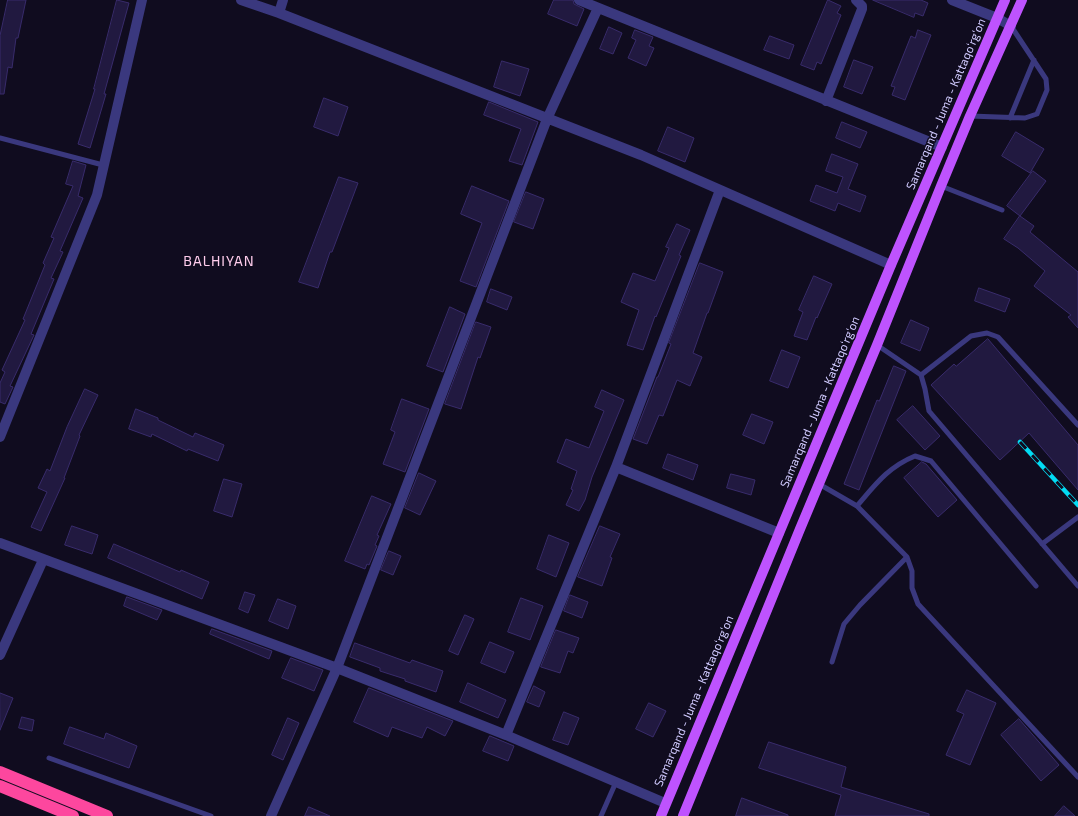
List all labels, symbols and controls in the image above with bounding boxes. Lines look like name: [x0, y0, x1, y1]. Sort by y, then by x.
street label: Samarqand - Juma - Kattaqo‘rg‘on: [903, 16, 989, 192]
district label: BALHIYAN: [183, 253, 255, 269]
street label: Samarqand - Juma - Kattaqo‘rg‘on: [777, 314, 863, 490]
street label: Samarqand - Juma - Kattaqo‘rg‘on: [651, 613, 737, 789]

